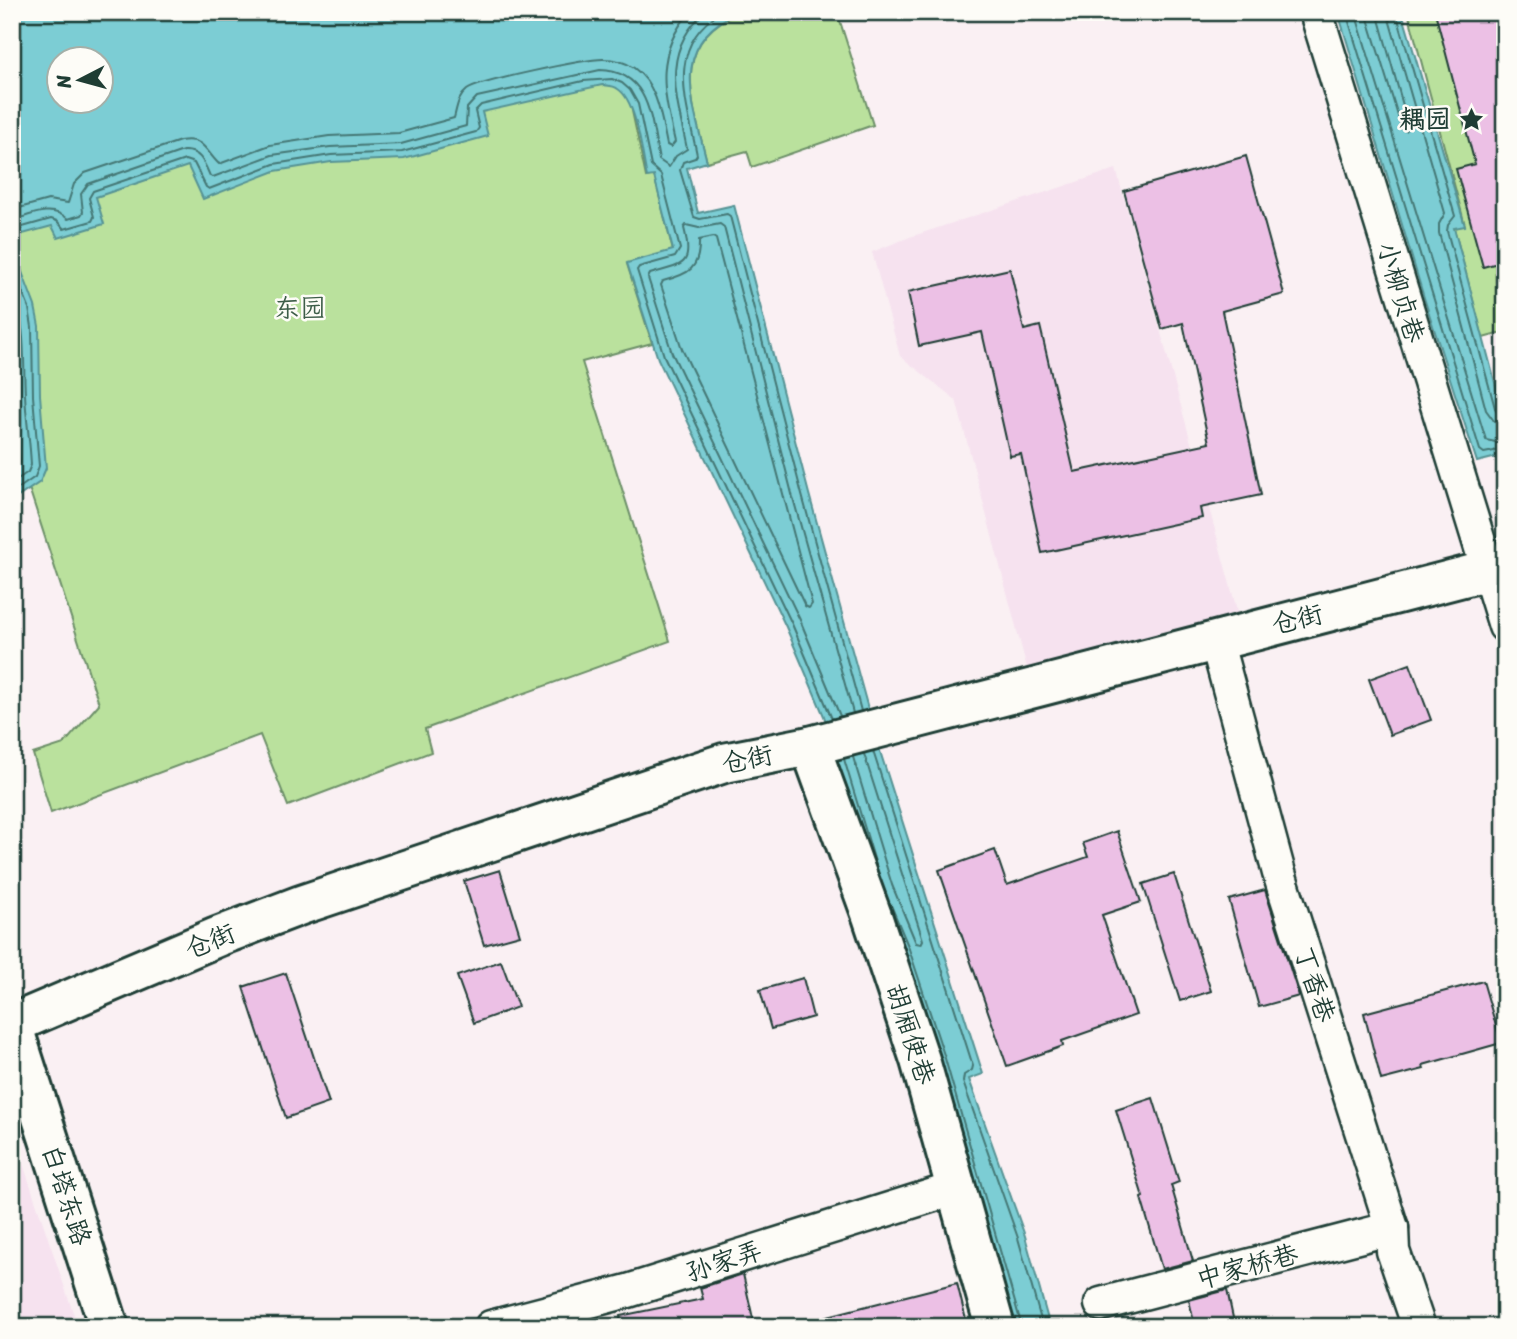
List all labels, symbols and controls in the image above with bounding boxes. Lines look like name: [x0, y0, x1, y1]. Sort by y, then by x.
north arrow: [46, 46, 116, 116]
text: N: [46, 73, 81, 91]
place label: 耦园: [1399, 96, 1451, 142]
place icon: 耦园: [1457, 105, 1485, 133]
street label: 小柳贞巷: [1364, 236, 1438, 348]
park label: 东园: [274, 285, 326, 331]
street label: 仓街: [1266, 590, 1328, 648]
street label: 仓街: [717, 731, 777, 787]
street label: 仓街: [177, 910, 243, 972]
street label: 丁香巷: [1281, 940, 1349, 1028]
street label: 胡厢使巷: [873, 977, 949, 1091]
street label: 白塔东路: [29, 1138, 105, 1252]
street label: 孙家弄: [680, 1227, 768, 1295]
street label: 中家桥巷: [1191, 1230, 1303, 1302]

